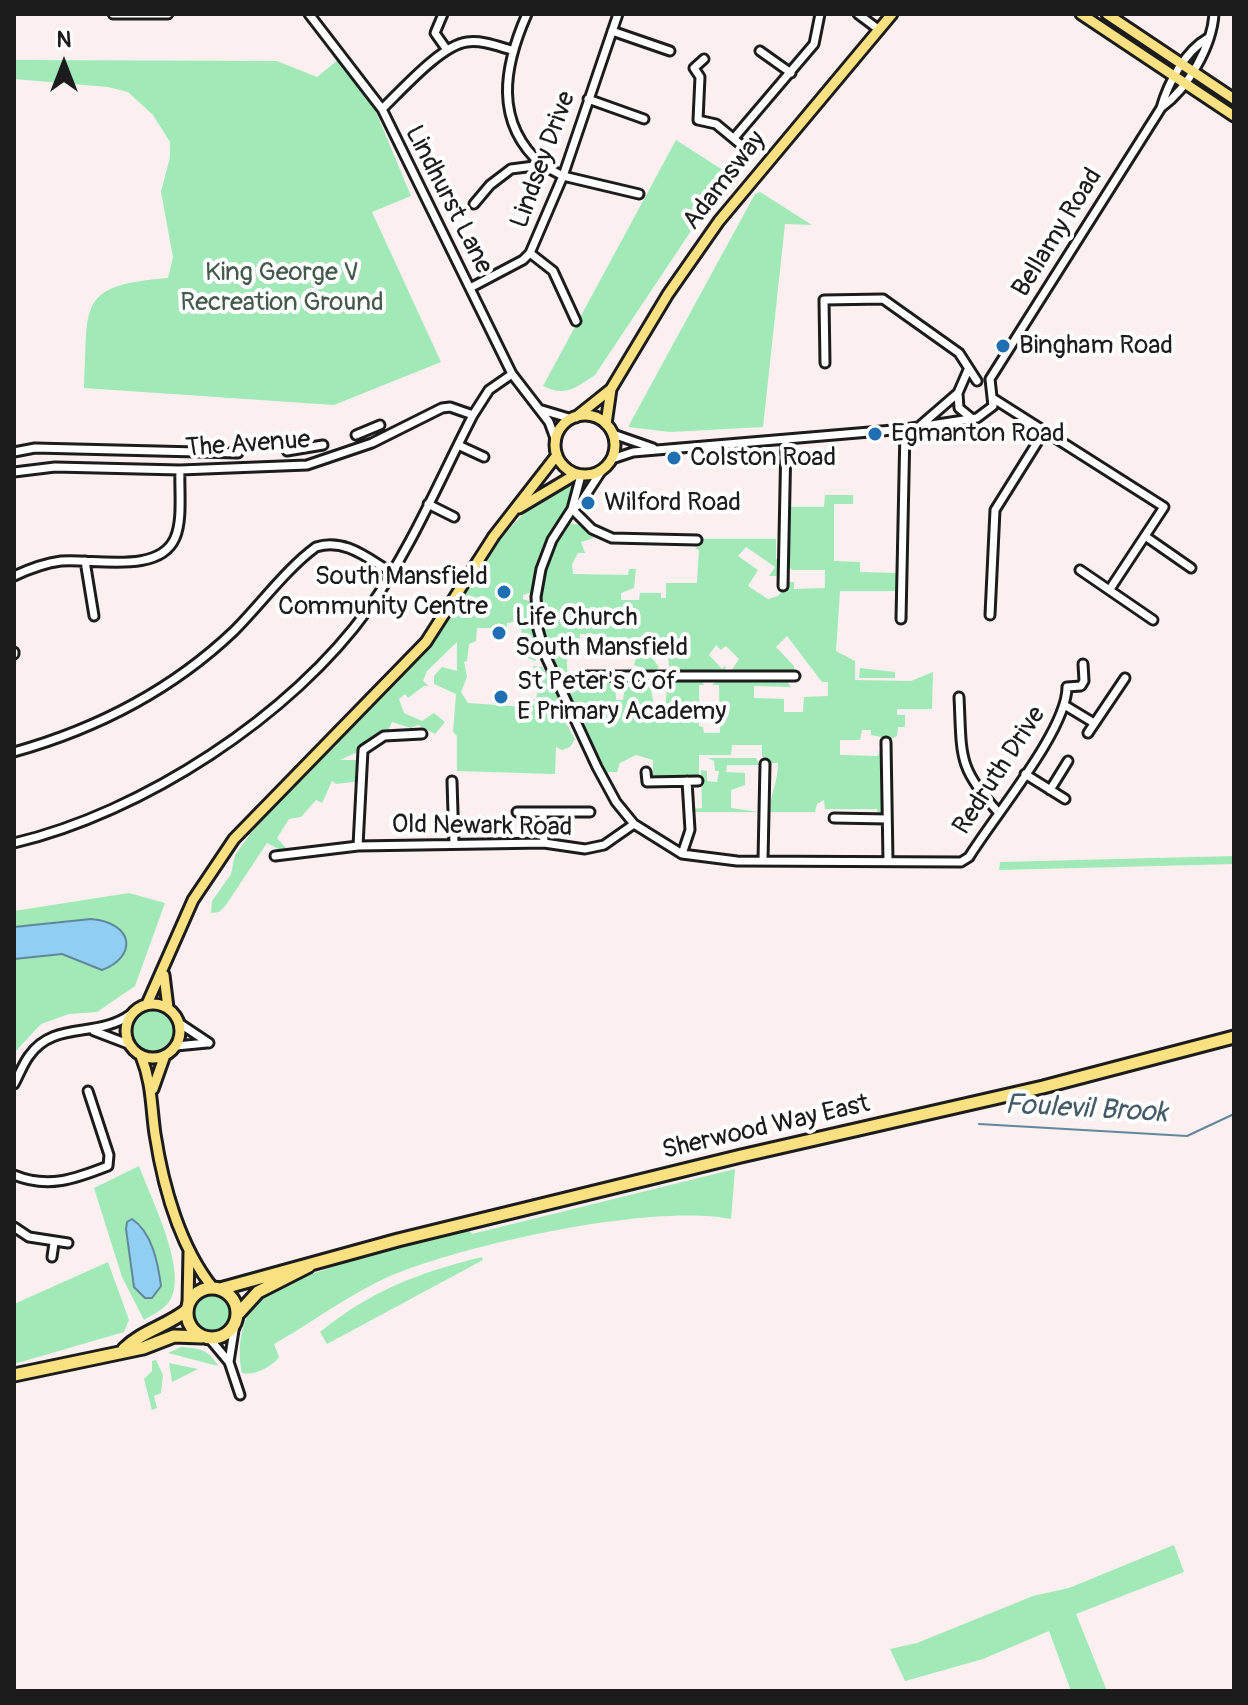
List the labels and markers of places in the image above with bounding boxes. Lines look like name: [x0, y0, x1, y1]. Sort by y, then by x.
place label: Bingham Road: [1019, 330, 1173, 362]
marker: Bingham Road: [994, 337, 1012, 355]
place label: Egmanton Road: [891, 418, 1065, 450]
marker: Egmanton Road: [866, 425, 884, 443]
place label: Colston Road: [690, 442, 836, 474]
marker: Colston Road: [665, 449, 683, 467]
place label: Wilford Road: [604, 487, 741, 519]
marker: Wilford Road: [579, 494, 597, 512]
place label: South Mansfield Community Centre: [278, 561, 488, 622]
marker: South Mansfield Community Centre: [495, 583, 513, 601]
place label: Life Church South Mansfield: [515, 602, 688, 664]
marker: Life Church South Mansfield: [490, 624, 508, 642]
place label: St Peter's C of E Primary Academy: [517, 666, 726, 728]
marker: St Peter's C of E Primary Academy: [492, 688, 510, 706]

